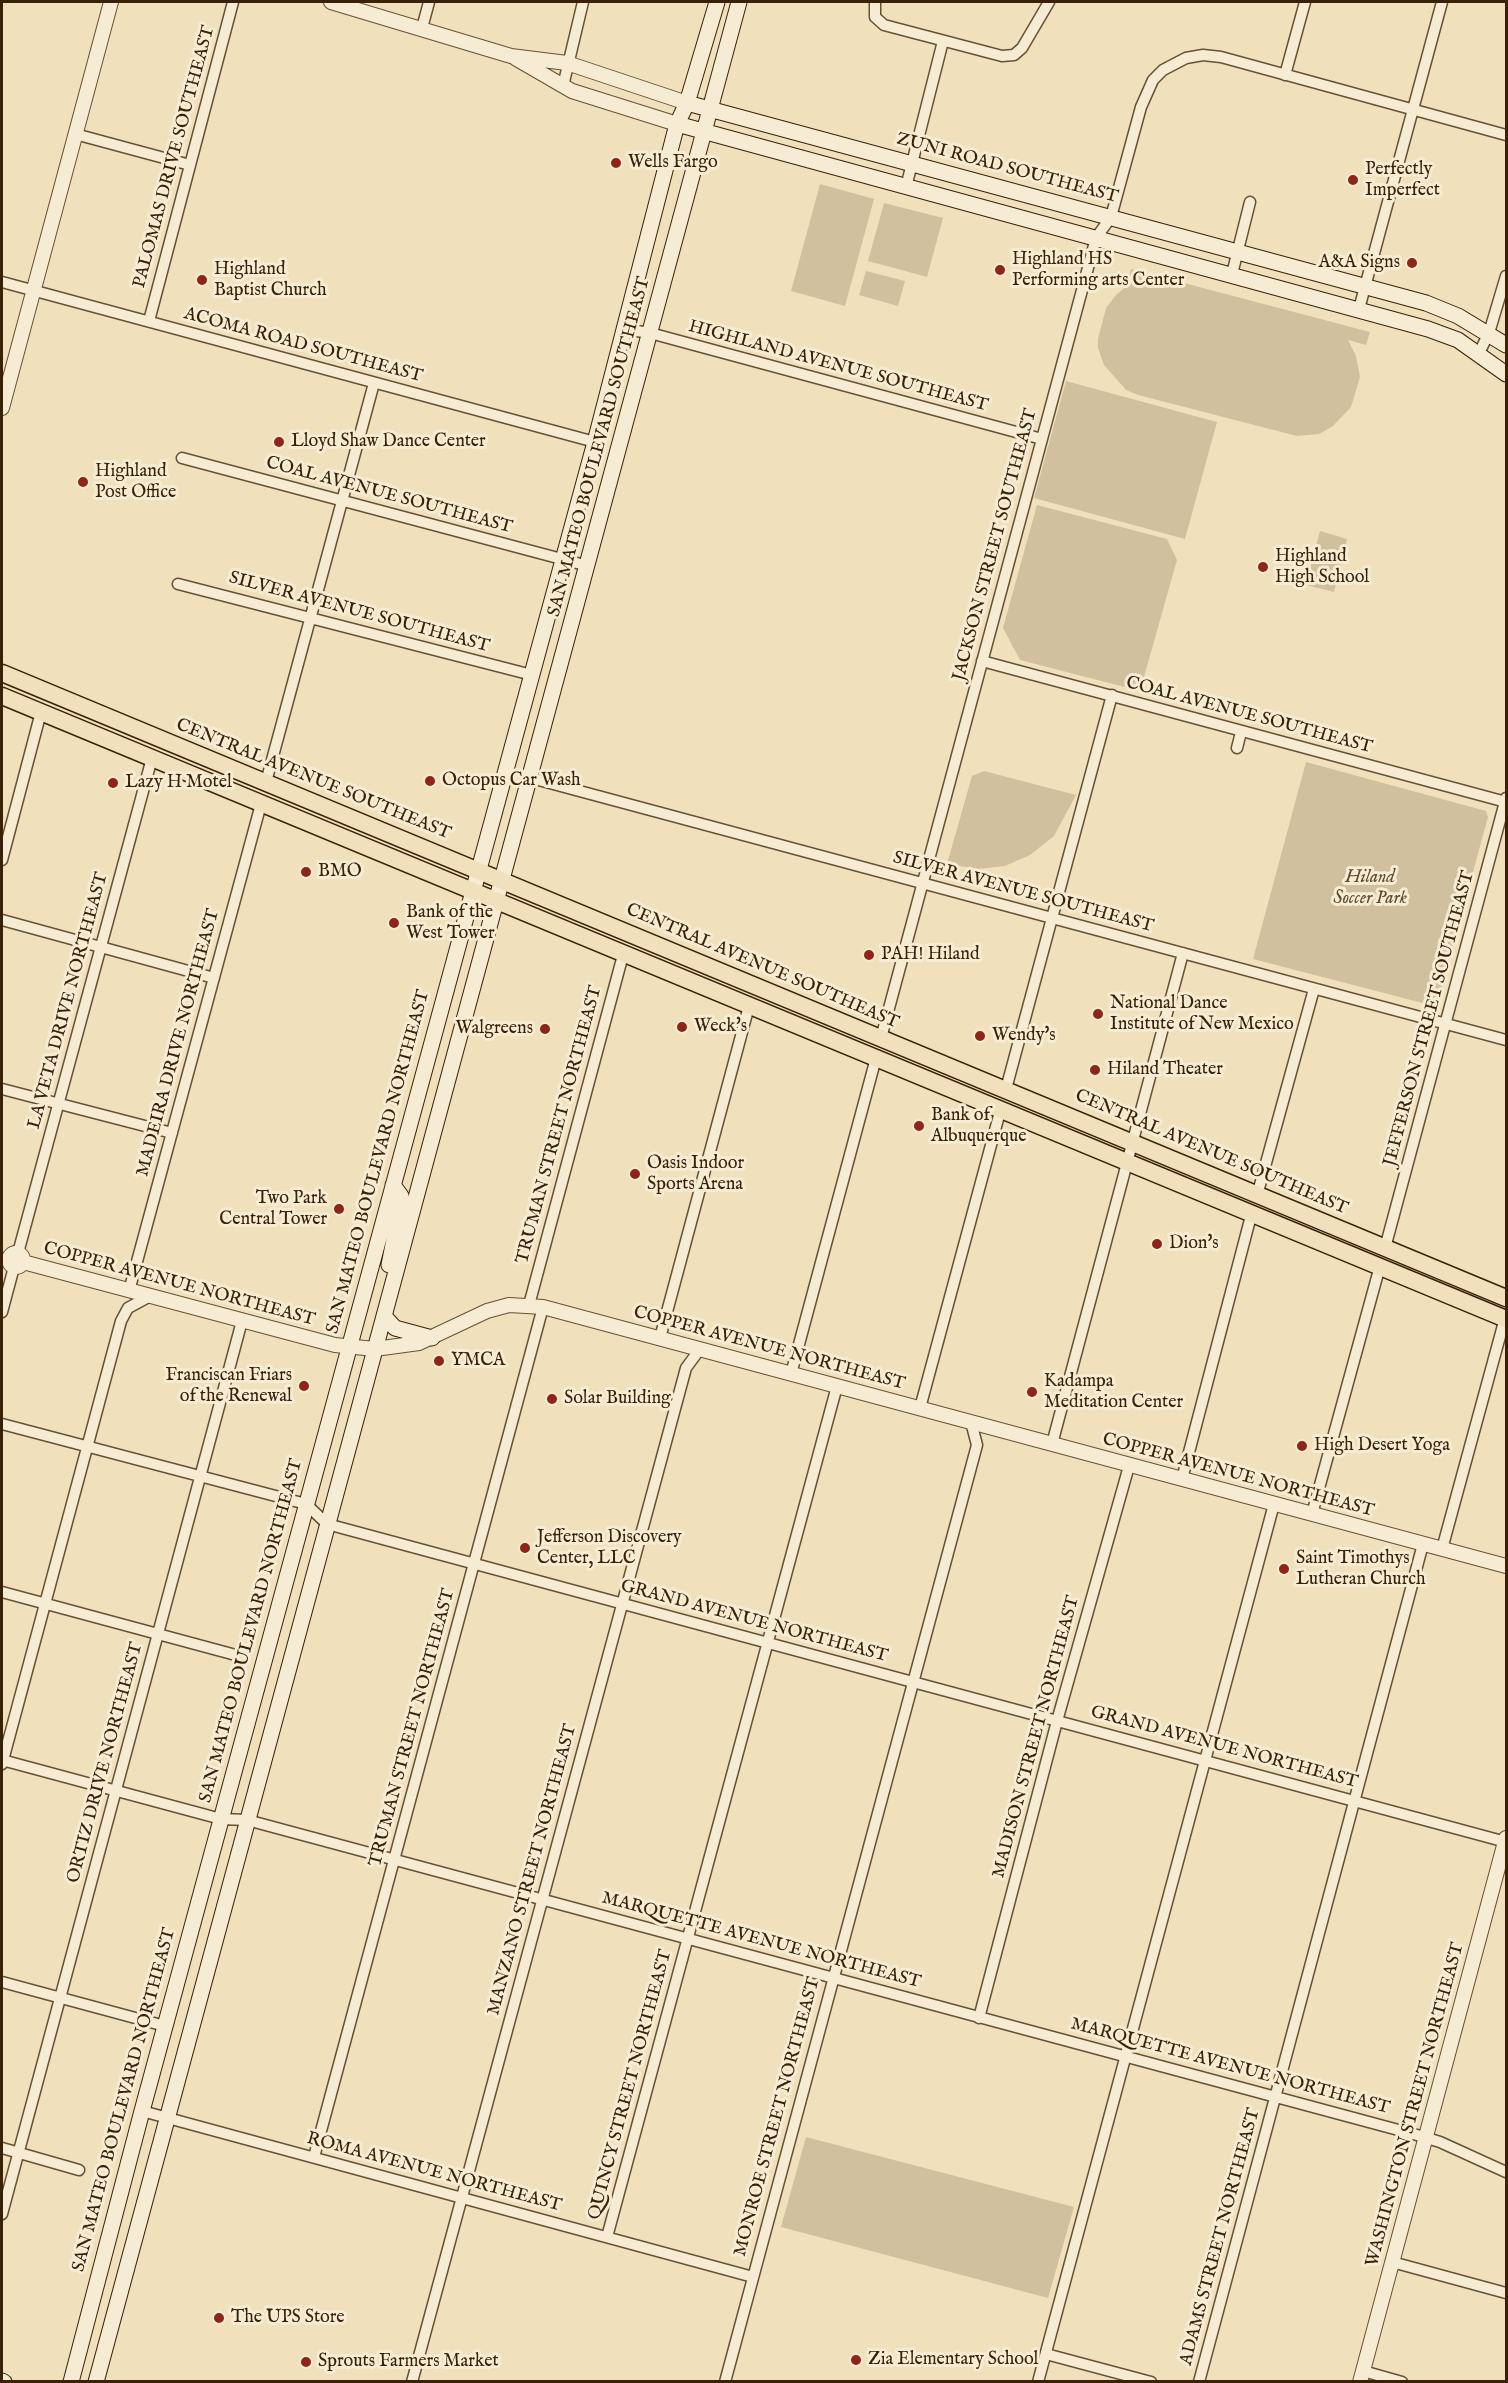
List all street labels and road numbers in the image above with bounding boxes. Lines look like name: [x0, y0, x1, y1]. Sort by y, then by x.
street label: PALOMAS DRIVE SOUTHEAST: [130, 24, 220, 290]
street label: ZUNI ROAD SOUTHEAST: [894, 129, 1120, 209]
street label: SAN MATEO BOULEVARD SOUTHEAST: [544, 275, 656, 619]
street label: ACOMA ROAD SOUTHEAST: [181, 304, 425, 388]
street label: HIGHLAND AVENUE SOUTHEAST: [686, 317, 990, 417]
street label: JACKSON STREET SOUTHEAST: [949, 407, 1043, 683]
street label: COAL AVENUE SOUTHEAST: [264, 453, 514, 539]
street label: SILVER AVENUE SOUTHEAST: [226, 568, 492, 658]
street label: COAL AVENUE SOUTHEAST: [1124, 673, 1374, 759]
street label: CENTRAL AVENUE SOUTHEAST: [173, 715, 453, 845]
street label: SILVER AVENUE SOUTHEAST: [890, 848, 1156, 938]
street label: JEFFERSON STREET SOUTHEAST: [1380, 869, 1480, 1169]
street label: LA VETA DRIVE NORTHEAST: [24, 870, 114, 1132]
street label: CENTRAL AVENUE SOUTHEAST: [622, 900, 902, 1034]
street label: MADEIRA DRIVE NORTHEAST: [133, 907, 225, 1179]
street label: TRUMAN STREET NORTHEAST: [512, 984, 608, 1266]
street label: SAN MATEO BOULEVARD NORTHEAST: [323, 988, 435, 1336]
street label: CENTRAL AVENUE SOUTHEAST: [1071, 1086, 1351, 1220]
street label: COPPER AVENUE NORTHEAST: [41, 1238, 317, 1332]
street label: COPPER AVENUE NORTHEAST: [631, 1302, 907, 1396]
street label: COPPER AVENUE NORTHEAST: [1100, 1429, 1376, 1523]
street label: SAN MATEO BOULEVARD NORTHEAST: [196, 1457, 308, 1805]
street label: GRAND AVENUE NORTHEAST: [618, 1576, 890, 1668]
street label: TRUMAN STREET NORTHEAST: [365, 1587, 461, 1869]
street label: MADISON STREET NORTHEAST: [989, 1593, 1085, 1881]
street label: ORTIZ DRIVE NORTHEAST: [63, 1640, 149, 1886]
street label: GRAND AVENUE NORTHEAST: [1088, 1702, 1360, 1794]
street label: MANZANO STREET NORTHEAST: [484, 1722, 582, 2018]
street label: MARQUETTE AVENUE NORTHEAST: [599, 1888, 923, 1994]
street label: SAN MATEO BOULEVARD NORTHEAST: [69, 1926, 181, 2274]
street label: WASHINGTON STREET NORTHEAST: [1362, 1941, 1470, 2269]
street label: QUINCY STREET NORTHEAST: [584, 1948, 678, 2222]
street label: MONROE STREET NORTHEAST: [730, 1975, 826, 2259]
street label: MARQUETTE AVENUE NORTHEAST: [1068, 2014, 1392, 2120]
street label: ADAMS STREET NORTHEAST: [1176, 2106, 1266, 2368]
street label: ROMA AVENUE NORTHEAST: [304, 2129, 564, 2217]

